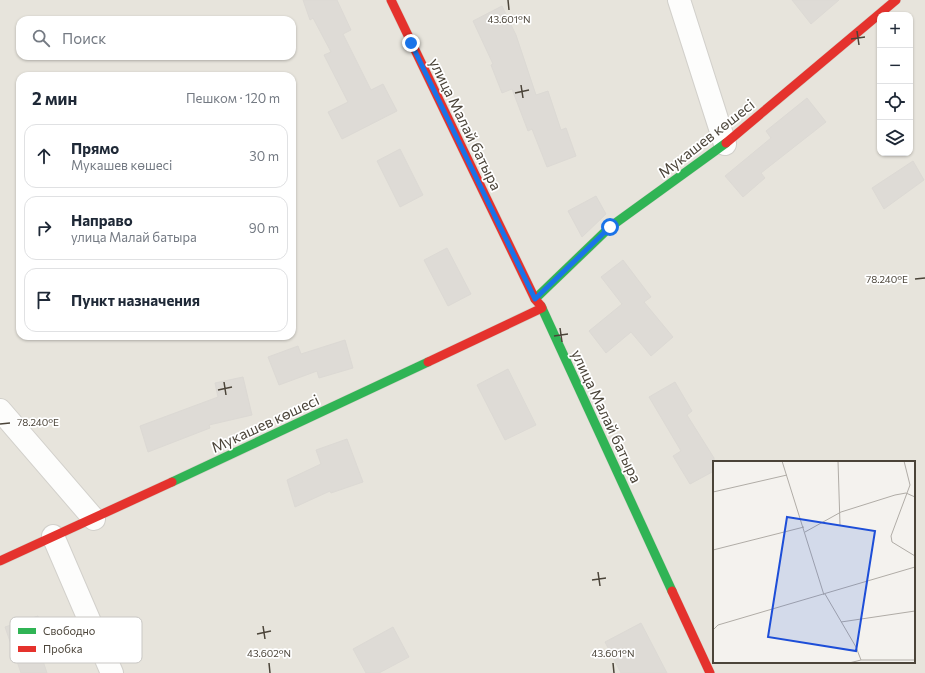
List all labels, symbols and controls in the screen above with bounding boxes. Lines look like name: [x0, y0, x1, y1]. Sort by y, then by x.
map controls: [877, 12, 913, 156]
button: +: [877, 12, 913, 48]
text: 43.601°N: [488, 13, 530, 25]
search box: [16, 16, 296, 60]
icon: search: [30, 27, 52, 49]
text: Поиск: [62, 29, 106, 47]
route end: [402, 34, 420, 52]
button: −: [877, 48, 913, 84]
street label: улица Малай батыра: [426, 55, 506, 193]
button: locate: [877, 84, 913, 120]
text: 2 мин: [32, 88, 77, 109]
text: Пешком · 120 m: [186, 90, 280, 106]
street label: Мукашев көшесі: [654, 95, 758, 181]
button: layers: [877, 120, 913, 156]
text: Прямо: [71, 139, 119, 157]
icon: ahead: [33, 145, 55, 167]
text: 30 m: [249, 148, 279, 164]
text: Мукашев көшесі: [71, 157, 172, 173]
text: Направо: [71, 211, 133, 229]
icon: right: [33, 217, 55, 239]
route start: [601, 218, 619, 236]
text: 90 m: [249, 220, 279, 236]
text: улица Малай батыра: [71, 229, 197, 245]
text: 78.240°E: [866, 273, 908, 285]
icon: arrive: [33, 289, 55, 311]
text: Пункт назначения: [71, 291, 200, 309]
street label: улица Малай батыра: [568, 346, 646, 486]
street label: Мукашев көшесі: [208, 390, 322, 456]
text: 78.240°E: [17, 416, 59, 428]
inset map: [713, 461, 915, 663]
legend: [10, 617, 142, 663]
text: Свободно: [43, 624, 96, 637]
text: Пробка: [43, 642, 82, 655]
text: 43.602°N: [247, 647, 291, 659]
text: 43.601°N: [592, 647, 634, 659]

